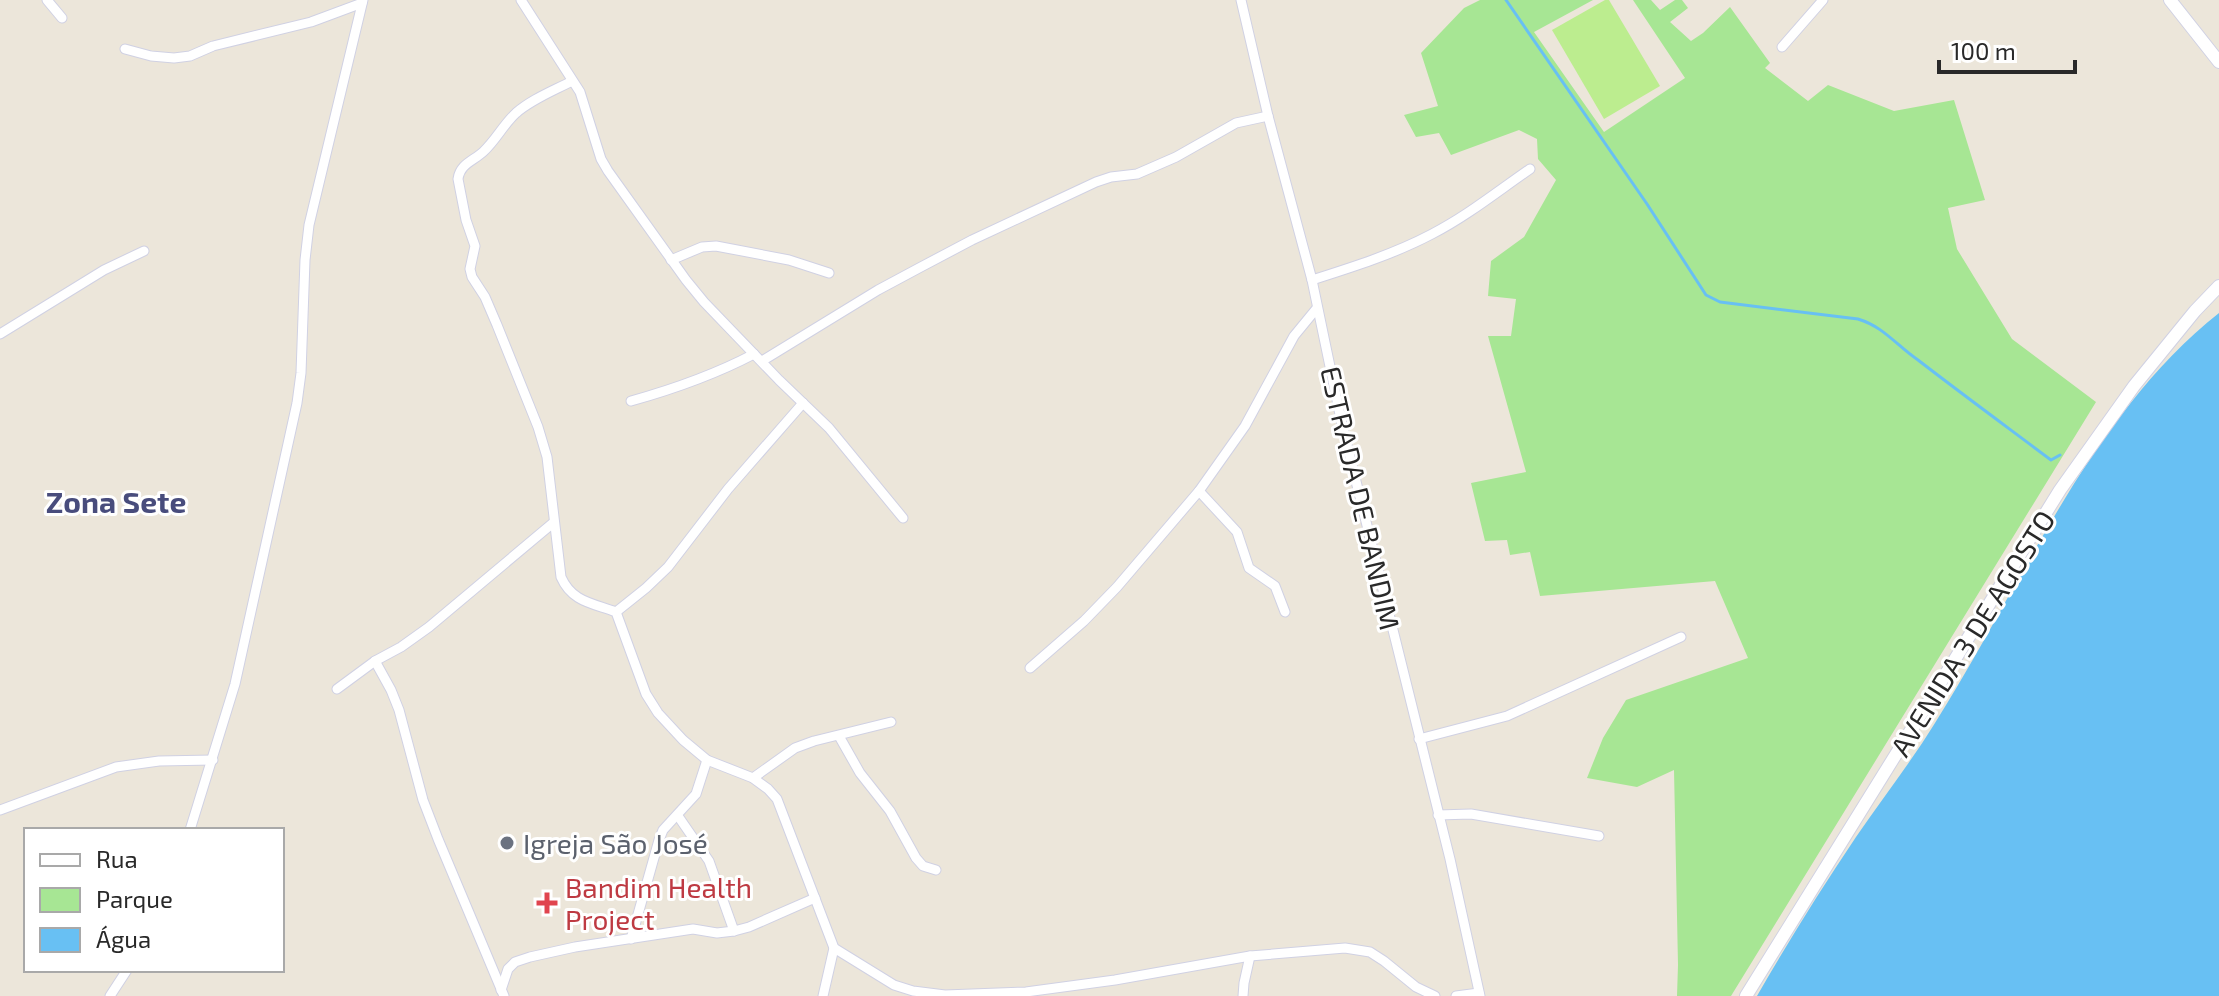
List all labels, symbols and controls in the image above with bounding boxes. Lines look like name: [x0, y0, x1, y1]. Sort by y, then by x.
scale bar: [1939, 24, 2075, 74]
text: 100 m: [1951, 36, 2016, 65]
street label: ESTRADA DE BANDIM: [1314, 363, 1408, 633]
district label: Zona Sete: [46, 483, 186, 519]
street label: AVENIDA 3 DE AGOSTO: [1883, 504, 2061, 762]
place label: Igreja São José: [523, 826, 708, 860]
legend: [24, 828, 284, 972]
marker: Igreja São José: [498, 834, 516, 852]
text: Rua: [96, 844, 138, 873]
place label: Bandim Health Project: [565, 870, 752, 936]
text: Parque: [96, 884, 173, 913]
marker: Bandim Health Project: [536, 892, 558, 914]
text: Água: [96, 924, 151, 953]

